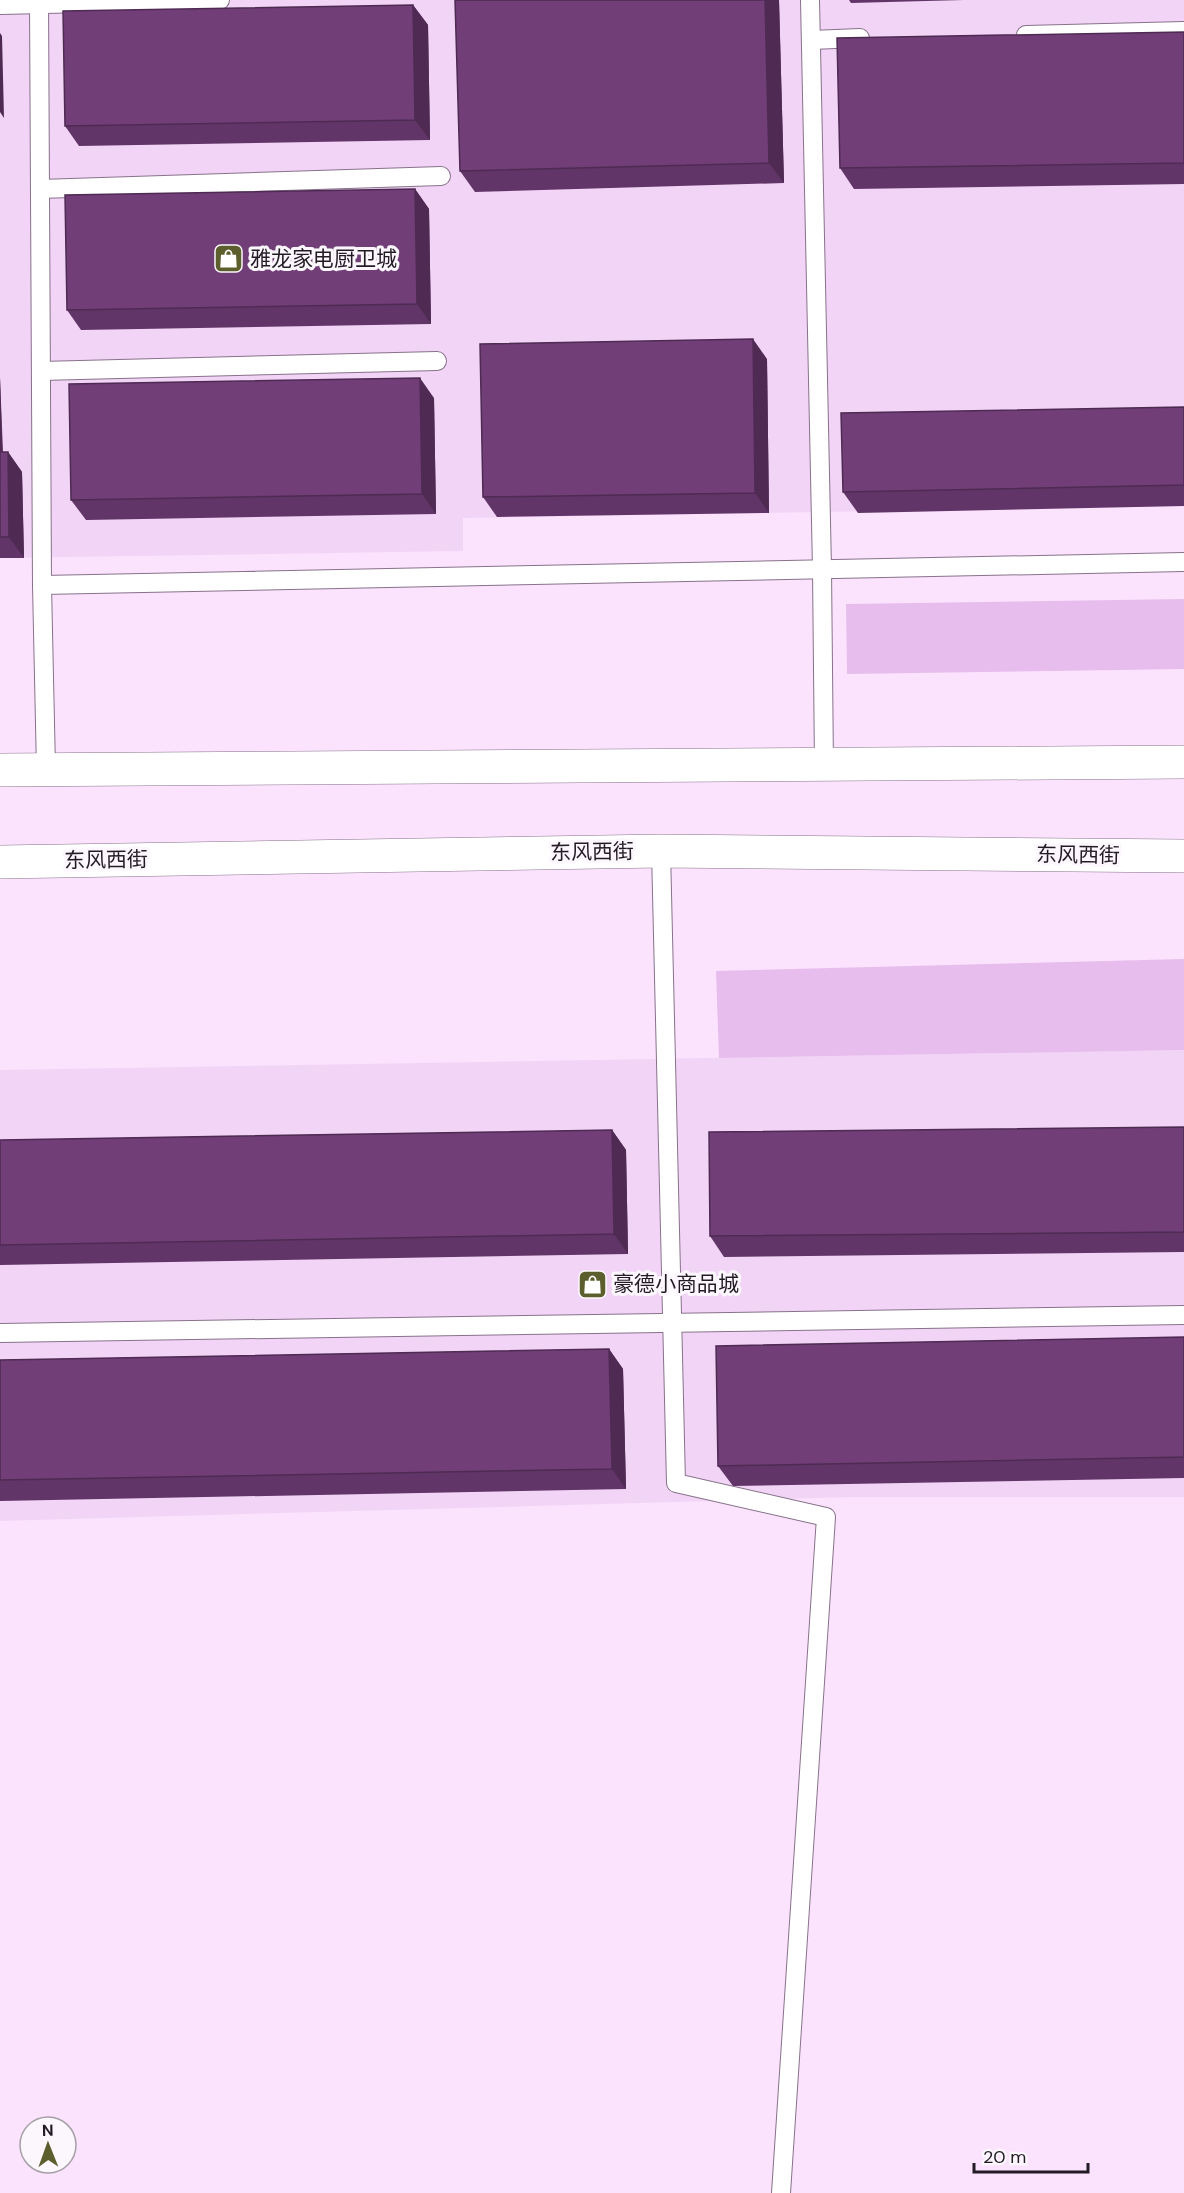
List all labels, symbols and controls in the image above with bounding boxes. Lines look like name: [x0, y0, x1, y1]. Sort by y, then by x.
shop icon: 雅龙家电厨卫城: [213, 243, 245, 275]
place label: 雅龙家电厨卫城: [250, 245, 397, 273]
street label: 东风西街: [550, 837, 634, 867]
street label: 东风西街: [1036, 840, 1120, 870]
street label: 东风西街: [64, 845, 148, 875]
shop icon: 豪德小商品城: [576, 1268, 608, 1300]
place label: 豪德小商品城: [613, 1270, 739, 1298]
north arrow: [18, 2115, 78, 2175]
text: N: [42, 2120, 54, 2141]
scale bar: [974, 2136, 1088, 2174]
text: 20 m: [983, 2145, 1026, 2169]

